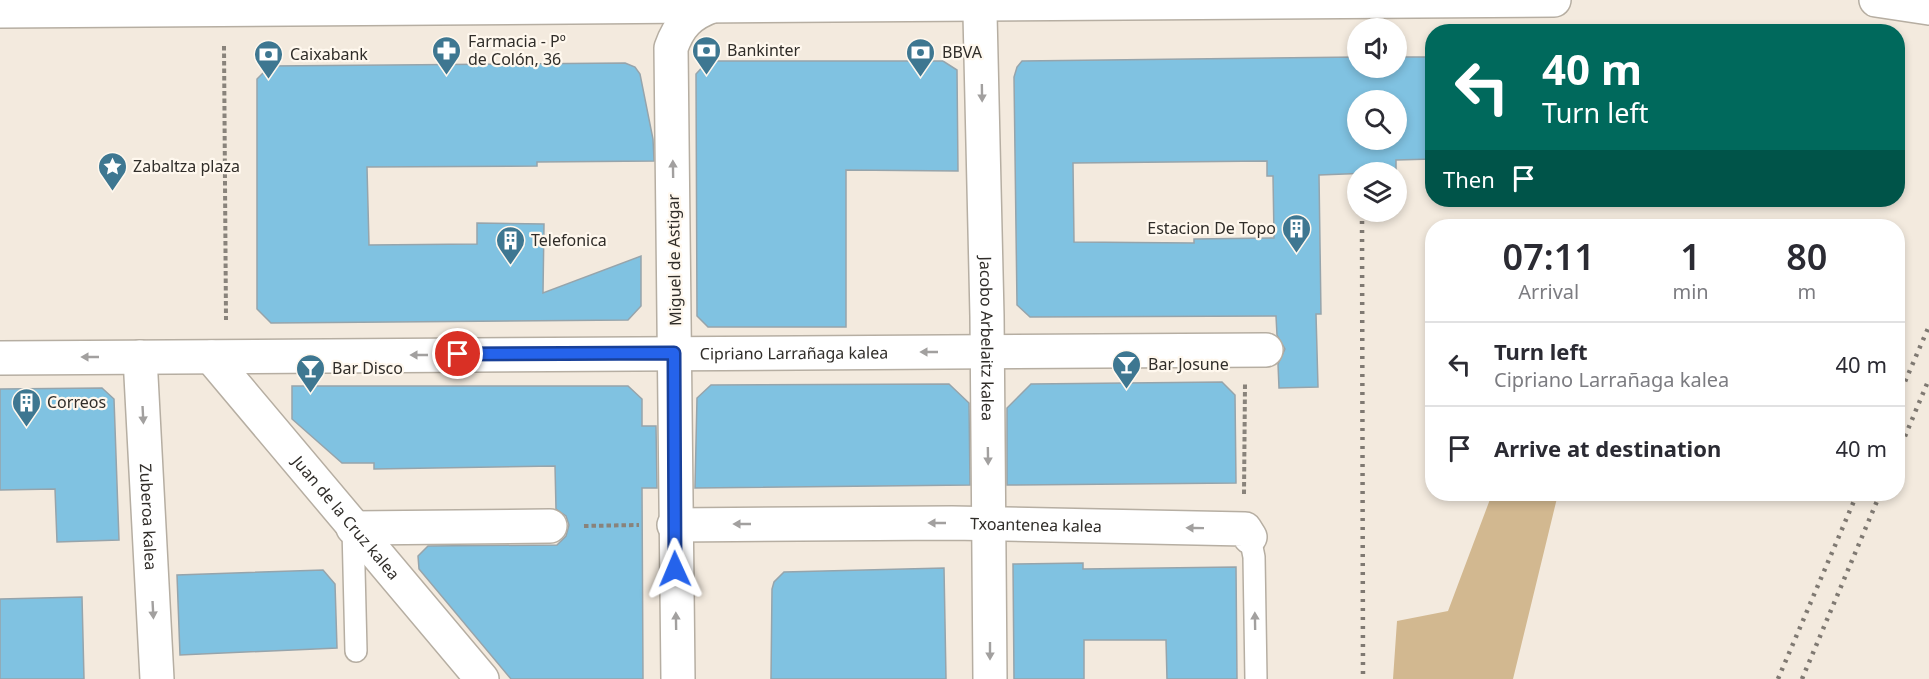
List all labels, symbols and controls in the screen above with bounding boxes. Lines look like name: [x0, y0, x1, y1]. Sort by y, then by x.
map controls: [1347, 18, 1407, 222]
button: sound: [1347, 18, 1407, 78]
place label: Farmacia - Pº de Colón, 36: [468, 30, 566, 70]
pharmacy icon: Farmacia - Pº de Colón, 36: [431, 34, 463, 76]
bank icon: Bankinter: [690, 34, 722, 76]
bank icon: BBVA: [905, 36, 937, 78]
bank icon: Caixabank: [253, 38, 285, 80]
place label: Bankinter: [727, 39, 801, 61]
text: 40 m: [1542, 40, 1642, 97]
place label: BBVA: [942, 41, 983, 63]
place label: Caixabank: [290, 43, 368, 65]
icon: left: [1443, 48, 1521, 126]
one-way arrow: [977, 84, 987, 103]
button: search: [1347, 90, 1407, 150]
text: Turn left: [1542, 94, 1648, 131]
place icon: Zabaltza plaza: [96, 150, 128, 192]
place label: Zabaltza plaza: [133, 155, 240, 177]
one-way arrow: [668, 159, 678, 178]
button: layers: [1347, 162, 1407, 222]
icon: arrive: [1507, 162, 1540, 195]
text: Then: [1443, 164, 1495, 194]
street label: Miguel de Astigar: [662, 193, 686, 326]
building icon: Estacion De Topo: [1281, 212, 1313, 254]
place label: Estacion De Topo: [1147, 217, 1276, 239]
building icon: Telefonica: [494, 224, 526, 266]
place label: Telefonica: [531, 229, 607, 251]
text: 07:11: [1503, 232, 1595, 281]
text: 1: [1680, 232, 1701, 281]
text: 80: [1786, 232, 1827, 281]
street label: Jacobo Arbelaitz kalea: [975, 254, 999, 421]
text: Arrival: [1518, 278, 1579, 305]
text: min: [1672, 278, 1709, 305]
text: m: [1797, 278, 1816, 305]
pin: [432, 328, 483, 379]
text: Turn left: [1494, 336, 1588, 366]
icon: arrive: [441, 337, 474, 370]
street label: Cipriano Larrañaga kalea: [700, 341, 888, 365]
one-way arrow: [919, 347, 938, 357]
bar icon: Bar Josune: [1111, 348, 1143, 390]
icon: left: [1443, 348, 1476, 381]
text: 40 m: [1836, 349, 1887, 379]
one-way arrow: [409, 350, 428, 360]
one-way arrow: [80, 352, 99, 362]
bar icon: Bar Disco: [295, 352, 327, 394]
place label: Bar Josune: [1148, 353, 1229, 375]
place label: Bar Disco: [332, 357, 403, 379]
text: Cipriano Larrañaga kalea: [1494, 366, 1729, 393]
building icon: Correos: [10, 386, 42, 428]
place label: Correos: [47, 391, 106, 413]
one-way arrow: [138, 406, 148, 425]
icon: arrive: [1443, 432, 1476, 465]
text: Arrive at destination: [1494, 433, 1721, 463]
text: 40 m: [1836, 433, 1887, 463]
one-way arrow: [984, 447, 993, 466]
street label: Juan de la Cruz kalea: [286, 450, 405, 584]
street label: Zuberoa kalea: [135, 463, 162, 571]
street label: Txoantenea kalea: [970, 512, 1102, 537]
one-way arrow: [928, 518, 947, 528]
one-way arrow: [733, 519, 752, 529]
one-way arrow: [1186, 524, 1205, 533]
position arrow: [643, 537, 707, 601]
one-way arrow: [149, 601, 158, 620]
one-way arrow: [672, 611, 681, 630]
one-way arrow: [1250, 611, 1260, 630]
one-way arrow: [985, 642, 995, 661]

